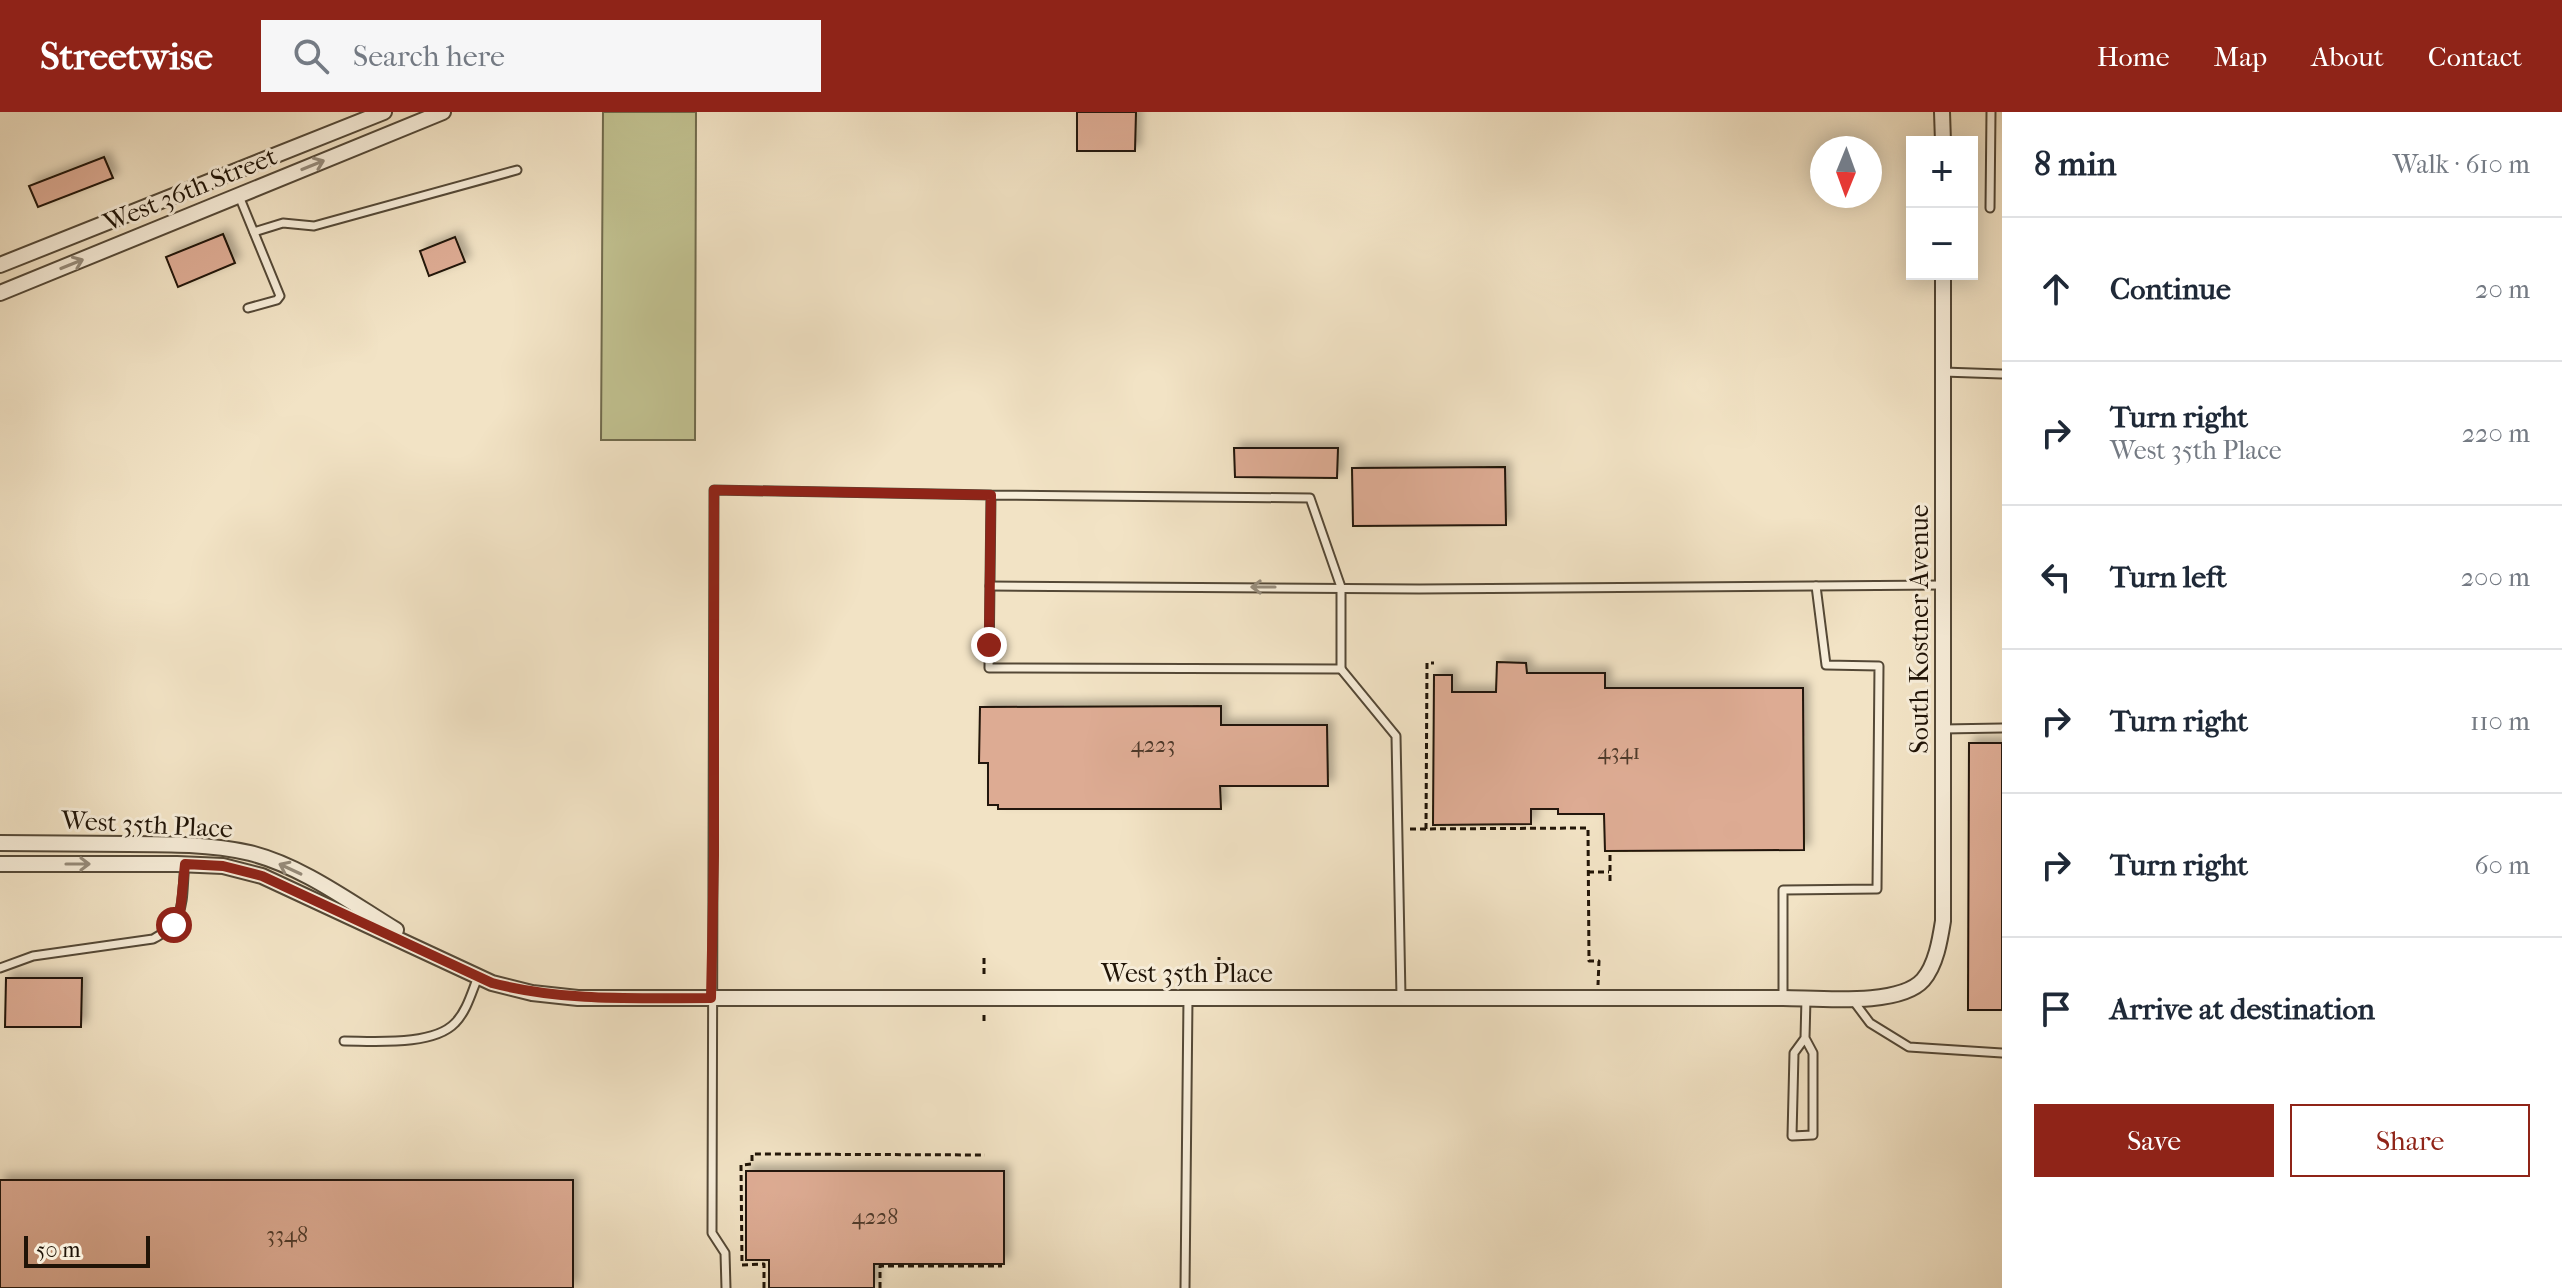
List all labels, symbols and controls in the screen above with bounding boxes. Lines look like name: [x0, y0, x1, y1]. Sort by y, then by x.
search box: [261, 20, 821, 92]
text: Streetwise: [40, 34, 213, 79]
icon: search: [289, 34, 333, 78]
text: Search here: [353, 39, 505, 74]
text: Home: [2097, 40, 2170, 73]
text: Map: [2214, 40, 2267, 73]
text: About: [2311, 40, 2384, 73]
text: Contact: [2428, 40, 2522, 73]
north arrow: [1810, 136, 1882, 208]
map controls: [1906, 136, 1978, 280]
button: +: [1906, 136, 1978, 208]
street label: West 36th Street: [98, 140, 282, 239]
text: 8 min: [2034, 144, 2116, 184]
text: Walk · 610 m: [2393, 149, 2530, 180]
one-way arrow: [300, 157, 325, 172]
button: −: [1906, 208, 1978, 280]
one-way arrow: [59, 255, 84, 270]
icon: ahead: [2034, 267, 2078, 311]
text: Continue: [2110, 272, 2231, 307]
text: 20 m: [2475, 274, 2530, 305]
text: Turn right: [2110, 400, 2248, 435]
icon: right: [2034, 411, 2078, 455]
text: 220 m: [2462, 418, 2530, 449]
text: West 35th Place: [2110, 435, 2282, 466]
street label: South Kostner Avenue: [1904, 504, 1935, 754]
icon: left: [2034, 555, 2078, 599]
text: Turn left: [2110, 560, 2227, 595]
text: 200 m: [2461, 562, 2530, 593]
one-way arrow: [1250, 579, 1277, 595]
route end: [971, 627, 1007, 663]
icon: right: [2034, 699, 2078, 743]
text: Turn right: [2110, 704, 2248, 739]
text: 110 m: [2470, 706, 2530, 737]
house number: 4223: [1131, 732, 1175, 758]
house number: 4341: [1598, 739, 1640, 765]
street label: West 35th Place: [59, 804, 234, 844]
icon: right: [2034, 843, 2078, 887]
text: Turn right: [2110, 848, 2248, 883]
text: 60 m: [2474, 850, 2530, 881]
one-way arrow: [64, 856, 91, 872]
one-way arrow: [279, 861, 303, 876]
route start: [156, 907, 192, 943]
street label: West 35th Place: [1100, 958, 1273, 989]
icon: arrive: [2034, 987, 2078, 1031]
text: Arrive at destination: [2110, 992, 2375, 1027]
button: Save: [2034, 1104, 2274, 1177]
button: Share: [2290, 1104, 2530, 1177]
house number: 4228: [852, 1204, 898, 1230]
house number: 3348: [266, 1222, 308, 1248]
scale bar: [24, 1232, 150, 1268]
text: 50 m: [36, 1237, 81, 1263]

